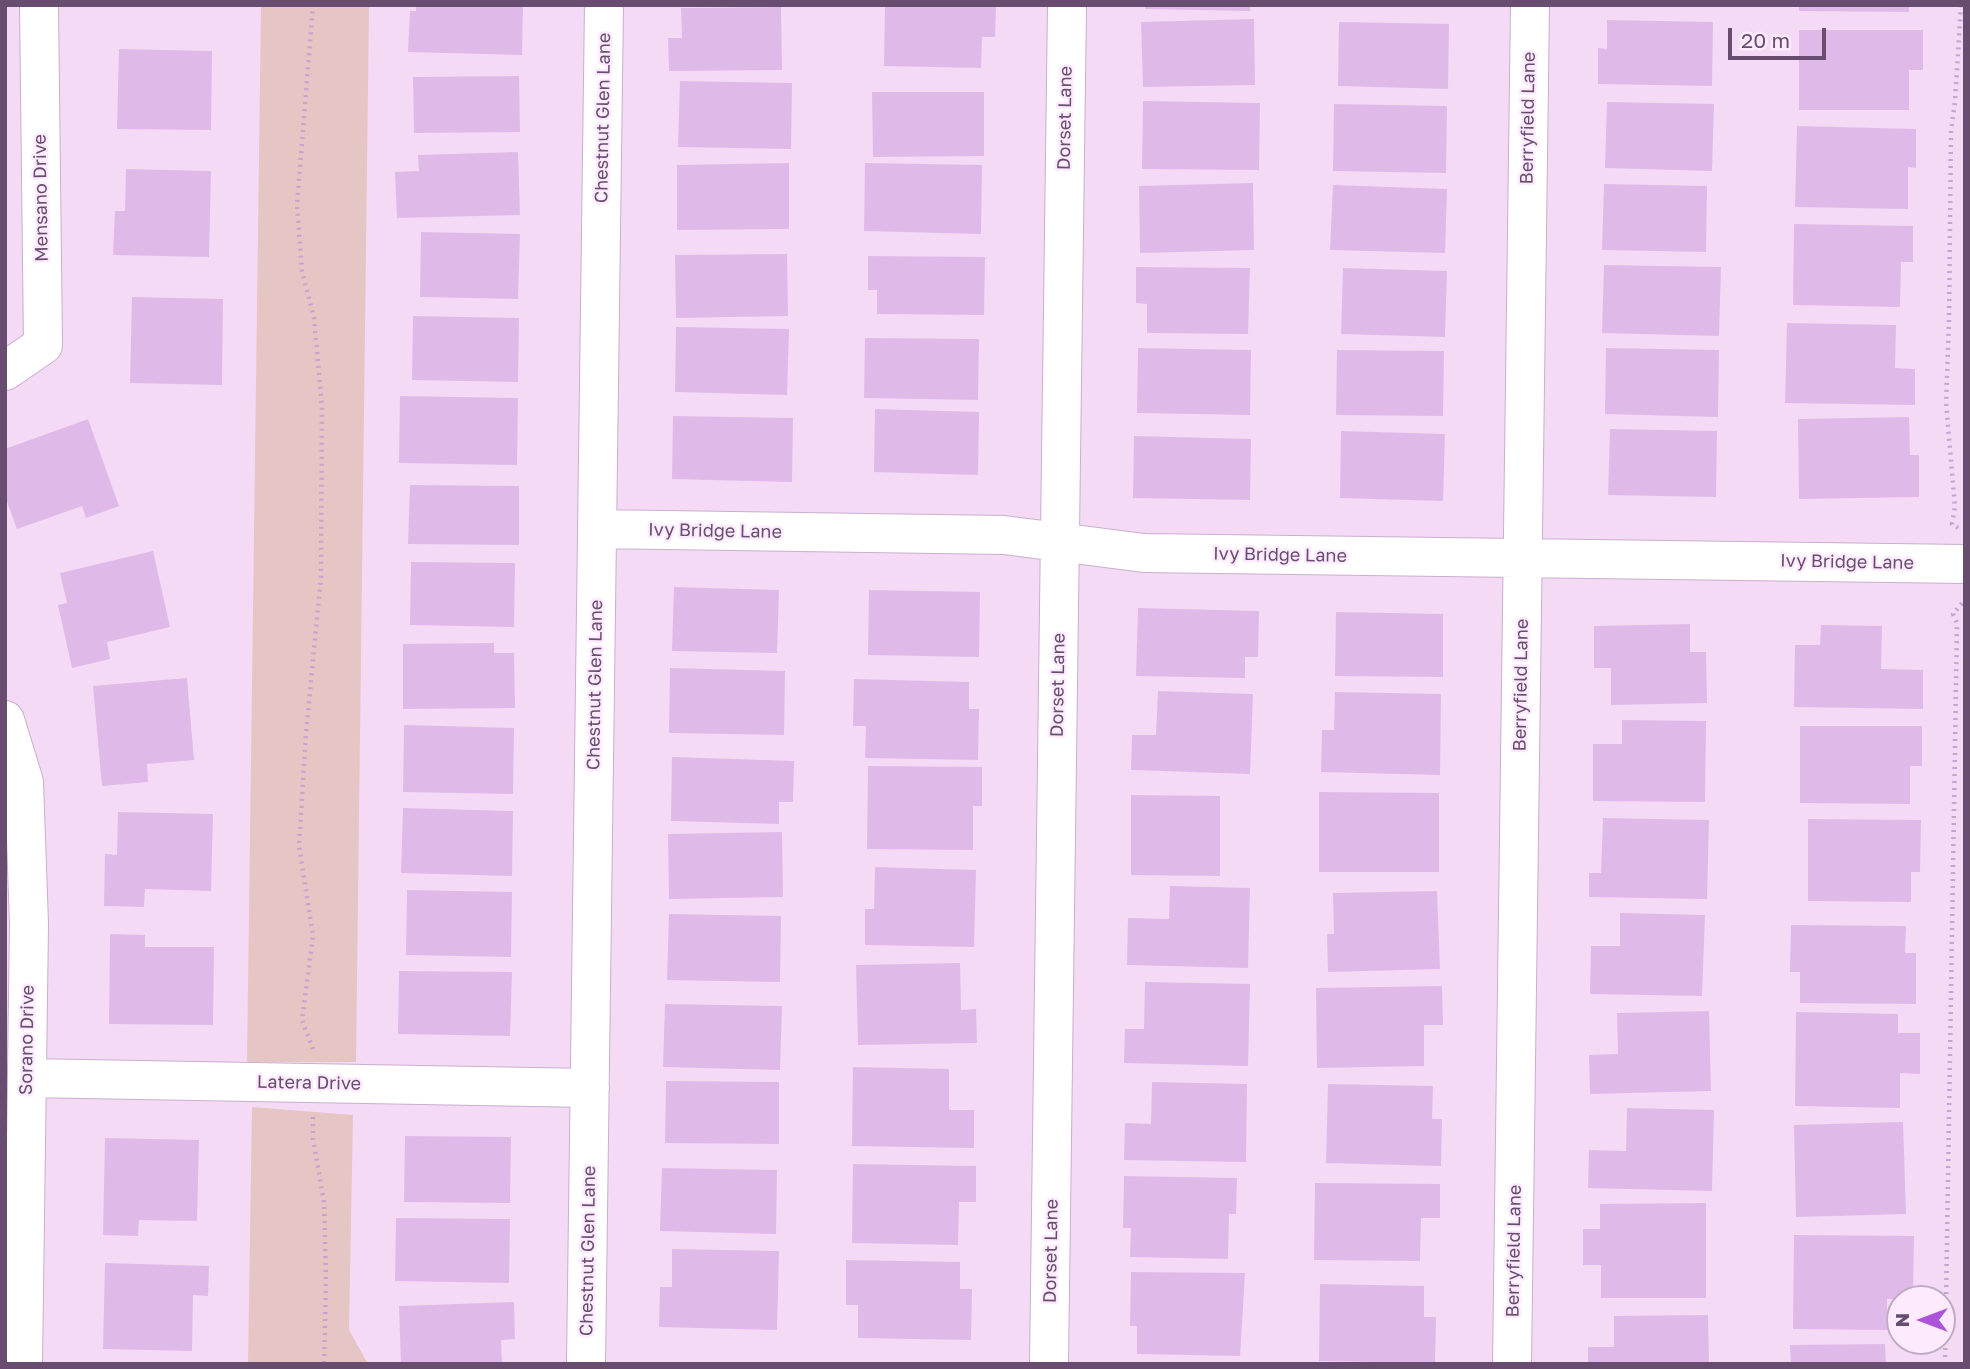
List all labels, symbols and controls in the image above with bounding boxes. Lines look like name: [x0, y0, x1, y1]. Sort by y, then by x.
scale bar: [1732, 14, 1830, 58]
text: 20 m: [1741, 27, 1790, 53]
street label: Chestnut Glen Lane: [591, 33, 615, 203]
street label: Berryfield Lane: [1516, 52, 1540, 184]
street label: Dorset Lane: [1053, 66, 1077, 170]
street label: Mensano Drive: [29, 134, 53, 262]
street label: Ivy Bridge Lane: [648, 519, 782, 543]
street label: Ivy Bridge Lane: [1213, 543, 1347, 567]
street label: Ivy Bridge Lane: [1780, 550, 1914, 574]
street label: Chestnut Glen Lane: [583, 600, 607, 770]
street label: Berryfield Lane: [1509, 619, 1533, 751]
street label: Dorset Lane: [1046, 633, 1070, 737]
street label: Sorano Drive: [15, 985, 39, 1095]
street label: Latera Drive: [257, 1071, 361, 1095]
street label: Chestnut Glen Lane: [576, 1166, 600, 1336]
street label: Berryfield Lane: [1502, 1185, 1526, 1317]
street label: Dorset Lane: [1039, 1199, 1063, 1303]
north arrow: [1886, 1285, 1956, 1355]
text: N: [1890, 1313, 1913, 1327]

